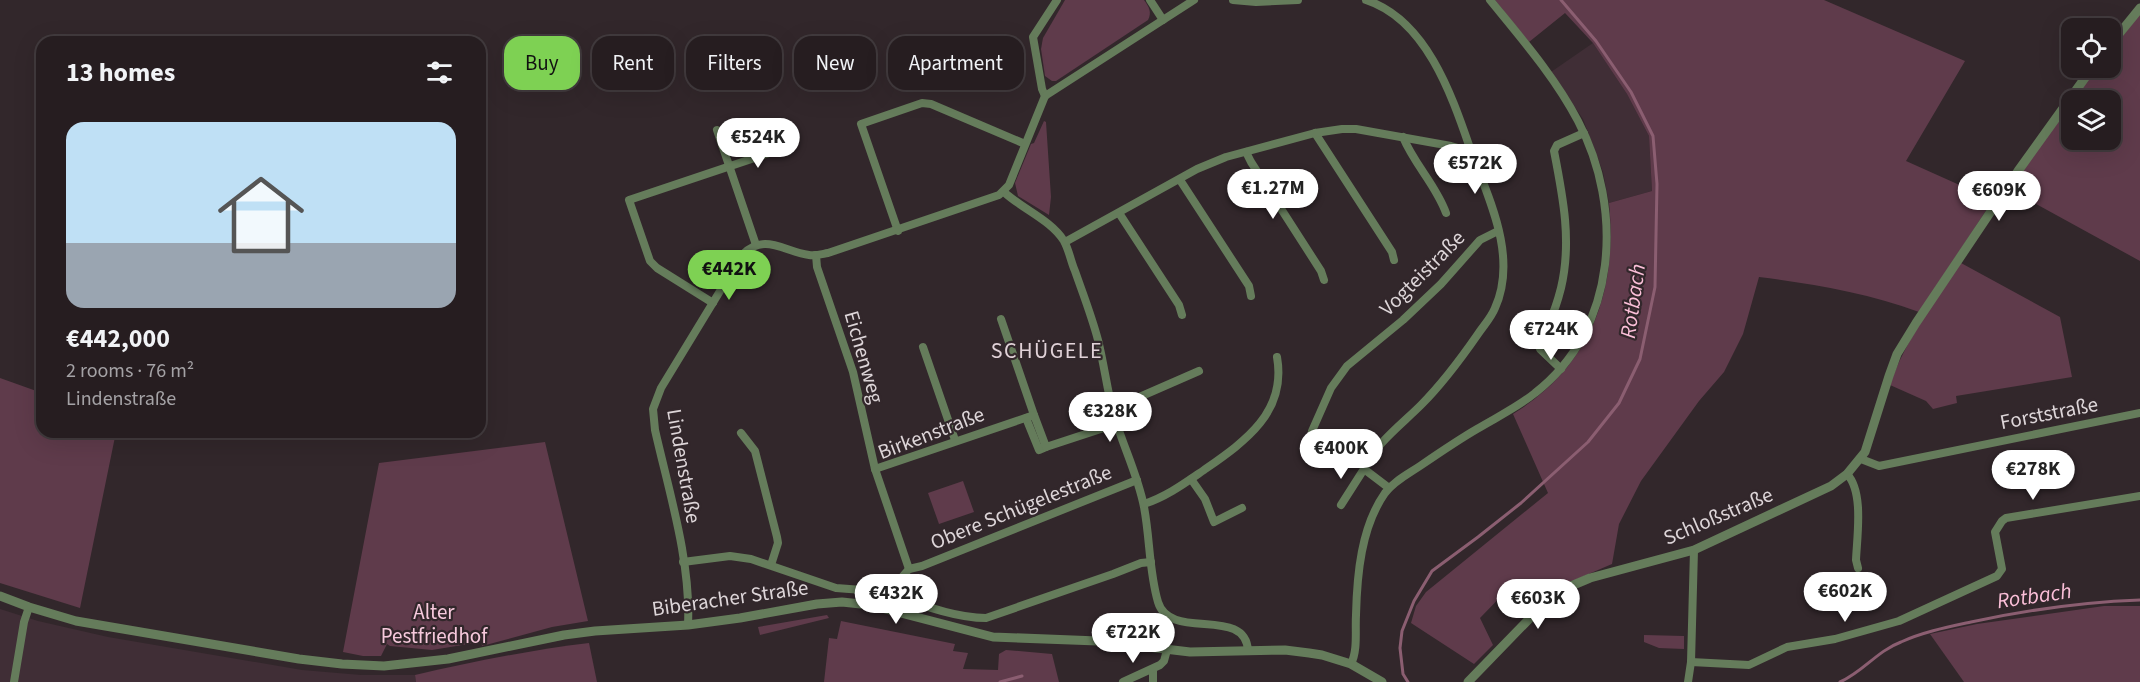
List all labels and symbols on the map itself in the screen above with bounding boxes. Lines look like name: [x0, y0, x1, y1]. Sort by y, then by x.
pin: €524K: [716, 118, 800, 169]
pin: €572K: [1433, 144, 1517, 195]
pin: €1.27M: [1224, 169, 1322, 220]
pin: €609K: [1957, 171, 2041, 222]
street label: Vogteistraße: [1372, 223, 1472, 323]
pin: €442K: [687, 250, 771, 301]
water label: Rotbach: [1612, 262, 1654, 341]
street label: Eichenweg: [836, 307, 892, 407]
pin: €724K: [1509, 310, 1593, 361]
district label: SCHÜGELE: [991, 335, 1103, 367]
street label: Forststraße: [1997, 389, 2101, 437]
pin: €328K: [1068, 392, 1152, 443]
street label: Birkenstraße: [873, 399, 989, 467]
street label: Lindenstraße: [659, 406, 709, 526]
pin: €400K: [1299, 429, 1383, 480]
pin: €278K: [1991, 450, 2075, 501]
street label: Obere Schügelestraße: [926, 457, 1116, 557]
street label: Schloßstraße: [1659, 479, 1777, 553]
street label: Biberacher Straße: [650, 572, 810, 624]
pin: €602K: [1803, 572, 1887, 623]
pin: €432K: [854, 574, 938, 625]
water label: Rotbach: [1995, 575, 2074, 617]
pin: €603K: [1496, 579, 1580, 630]
park label: Alter Pestfriedhof: [381, 597, 488, 651]
pin: €722K: [1091, 613, 1175, 664]

